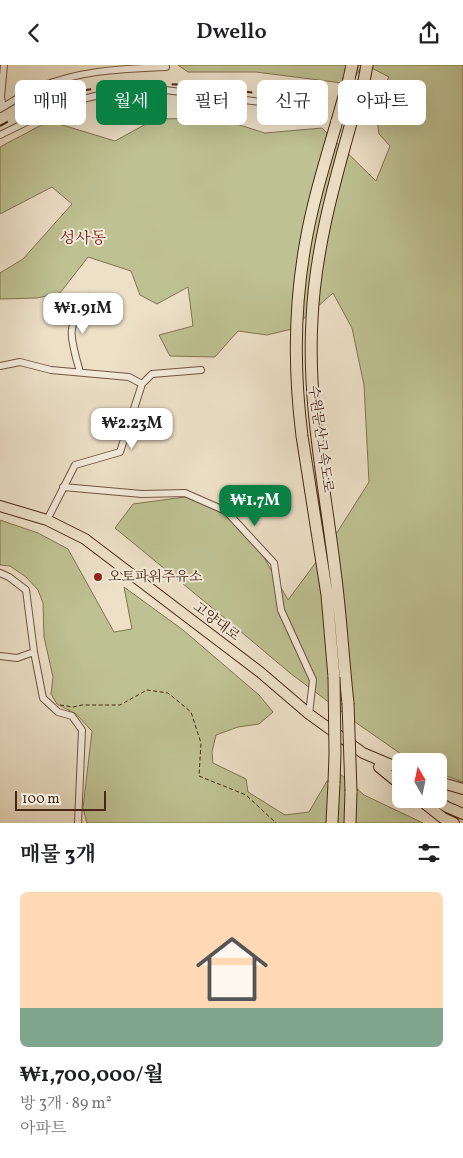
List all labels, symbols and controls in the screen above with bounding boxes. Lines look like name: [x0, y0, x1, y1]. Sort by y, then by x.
text: Dwello: [196, 17, 267, 48]
icon: back: [20, 19, 48, 47]
icon: share: [415, 19, 443, 47]
chip: 매매: [15, 80, 86, 125]
chip: 월세: [96, 80, 167, 125]
chip: 필터: [177, 80, 247, 125]
chip: 신규: [257, 80, 328, 125]
chip: 아파트: [338, 80, 426, 125]
district label: 성사동: [60, 228, 107, 250]
pin: ₩1.91M: [42, 293, 124, 335]
text: ₩1.91M: [54, 298, 112, 320]
street label: 수원문산고속도로: [303, 384, 337, 494]
pin: ₩2.23M: [91, 407, 173, 450]
text: ₩2.23M: [102, 413, 162, 435]
pin: ₩1.7M: [220, 485, 290, 527]
text: ₩1.7M: [230, 490, 280, 512]
place label: 오토파워주유소: [108, 568, 203, 587]
marker: 오토파워주유소: [92, 571, 104, 583]
street label: 고양대로: [189, 598, 244, 646]
north arrow: [392, 753, 448, 807]
map controls: [392, 753, 447, 808]
scale bar: [15, 788, 106, 811]
text: 100 m: [22, 790, 60, 809]
icon: filters: [415, 839, 443, 867]
text: 매물 3개: [20, 841, 96, 870]
icon: home: [187, 924, 277, 1014]
text: ₩1,700,000/월: [20, 1061, 164, 1090]
text: 방 3개 · 89 m²: [20, 1093, 112, 1115]
text: 아파트: [20, 1118, 66, 1140]

